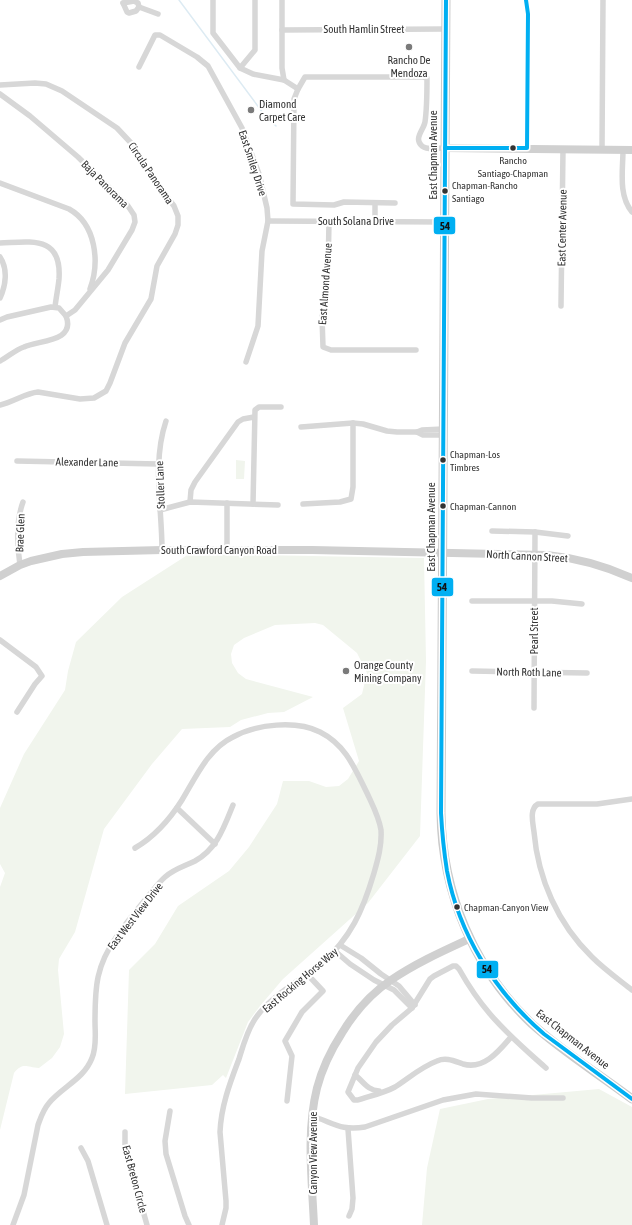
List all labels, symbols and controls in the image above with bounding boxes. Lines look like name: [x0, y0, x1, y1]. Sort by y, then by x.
street label: South Hamlin Street: [324, 23, 404, 35]
marker: Rancho De Mendoza: [404, 42, 414, 52]
place label: Rancho De Mendoza: [387, 54, 431, 79]
place label: Diamond Carpet Care: [259, 98, 306, 123]
marker: Diamond Carpet Care: [246, 105, 256, 115]
street label: East Chapman Avenue: [427, 110, 439, 200]
street label: East Smiley Drive: [237, 129, 269, 197]
street label: Circula Panorama: [126, 140, 176, 206]
marker: Rancho Santiago-Chapman: [508, 143, 518, 153]
place label: Rancho Santiago-Chapman: [478, 155, 548, 179]
street label: Baja Panorama: [79, 158, 131, 210]
place label: Chapman-Rancho Santiago: [452, 180, 518, 204]
marker: Chapman-Rancho Santiago: [440, 186, 450, 196]
street label: East Center Avenue: [555, 189, 569, 267]
street label: South Solana Drive: [318, 215, 394, 227]
line badge: 54: [433, 216, 456, 235]
text: 54: [440, 220, 450, 232]
street label: East Almond Avenue: [316, 243, 334, 325]
place label: Chapman-Los Timbres: [450, 449, 501, 473]
street label: Alexander Lane: [56, 455, 118, 469]
marker: Chapman-Los Timbres: [438, 455, 448, 465]
street label: Stoller Lane: [153, 461, 167, 509]
street label: East Chapman Avenue: [425, 482, 437, 572]
marker: Chapman-Cannon: [438, 501, 448, 511]
place label: Chapman-Cannon: [450, 501, 516, 512]
street label: Brae Glen: [13, 513, 27, 553]
street label: South Crawford Canyon Road: [161, 544, 277, 556]
street label: North Cannon Street: [486, 548, 568, 564]
line badge: 54: [431, 577, 454, 597]
text: 54: [437, 581, 447, 593]
street label: Pearl Street: [528, 607, 540, 655]
place label: Orange County Mining Company: [354, 659, 422, 684]
street label: North Roth Lane: [496, 665, 562, 679]
marker: Orange County Mining Company: [341, 666, 351, 676]
street label: East West View Drive: [105, 880, 165, 952]
marker: Chapman-Canyon View: [452, 902, 462, 912]
place label: Chapman-Canyon View: [464, 902, 549, 913]
street label: East Rocking Horse Way: [260, 945, 340, 1015]
line badge: 54: [476, 960, 499, 979]
text: 54: [482, 963, 492, 975]
street label: East Chapman Avenue: [534, 1007, 612, 1071]
street label: Canyon View Avenue: [307, 1111, 319, 1195]
street label: East Breton Circle: [120, 1144, 150, 1214]

